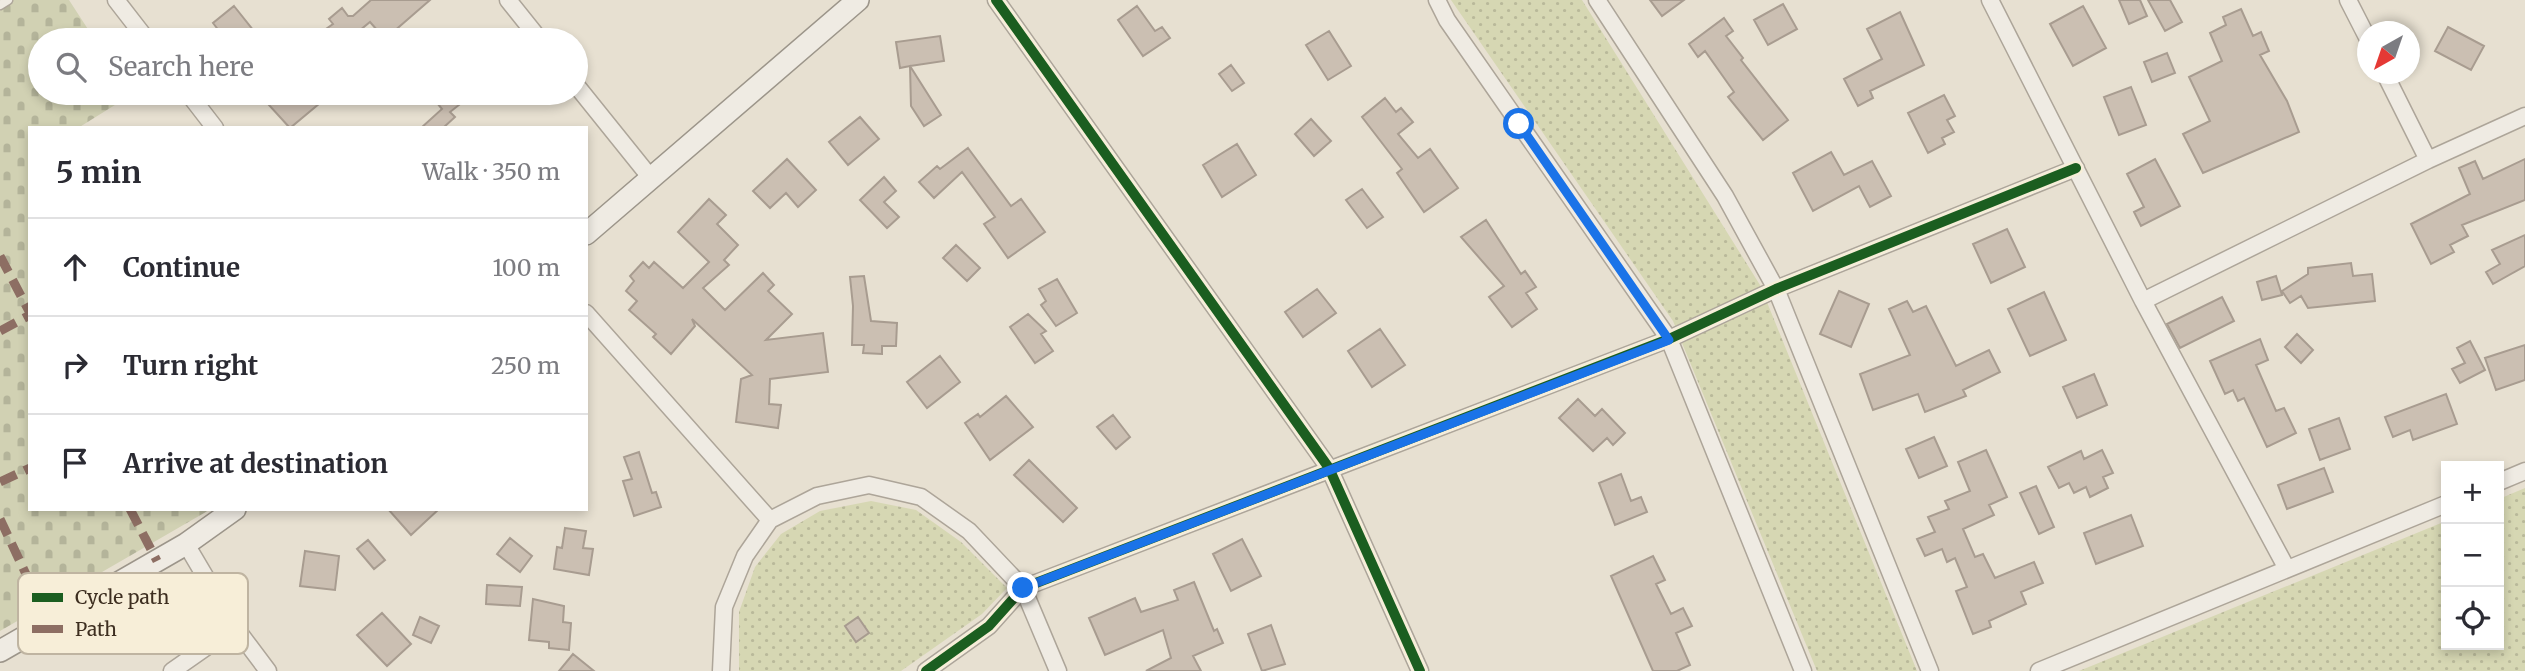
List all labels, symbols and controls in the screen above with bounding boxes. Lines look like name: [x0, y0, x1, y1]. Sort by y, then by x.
north arrow: [2357, 21, 2420, 84]
search box: [28, 28, 588, 105]
icon: search: [52, 48, 90, 86]
text: Search here: [108, 50, 254, 83]
route start: [1503, 108, 1534, 139]
text: 5 min: [56, 153, 141, 191]
text: Walk · 350 m: [422, 157, 560, 186]
icon: ahead: [56, 248, 94, 286]
text: Continue: [123, 251, 240, 284]
text: 100 m: [492, 253, 560, 282]
icon: right: [56, 346, 94, 384]
text: Turn right: [123, 349, 258, 382]
text: 250 m: [491, 351, 560, 380]
icon: arrive: [56, 444, 94, 482]
text: Arrive at destination: [123, 447, 388, 480]
map controls: [2441, 461, 2504, 650]
button: +: [2441, 461, 2504, 524]
button: −: [2441, 524, 2504, 587]
route end: [1007, 572, 1038, 603]
legend: [18, 573, 248, 654]
text: Cycle path: [75, 585, 170, 609]
button: locate: [2441, 587, 2504, 650]
text: Path: [75, 617, 117, 641]

